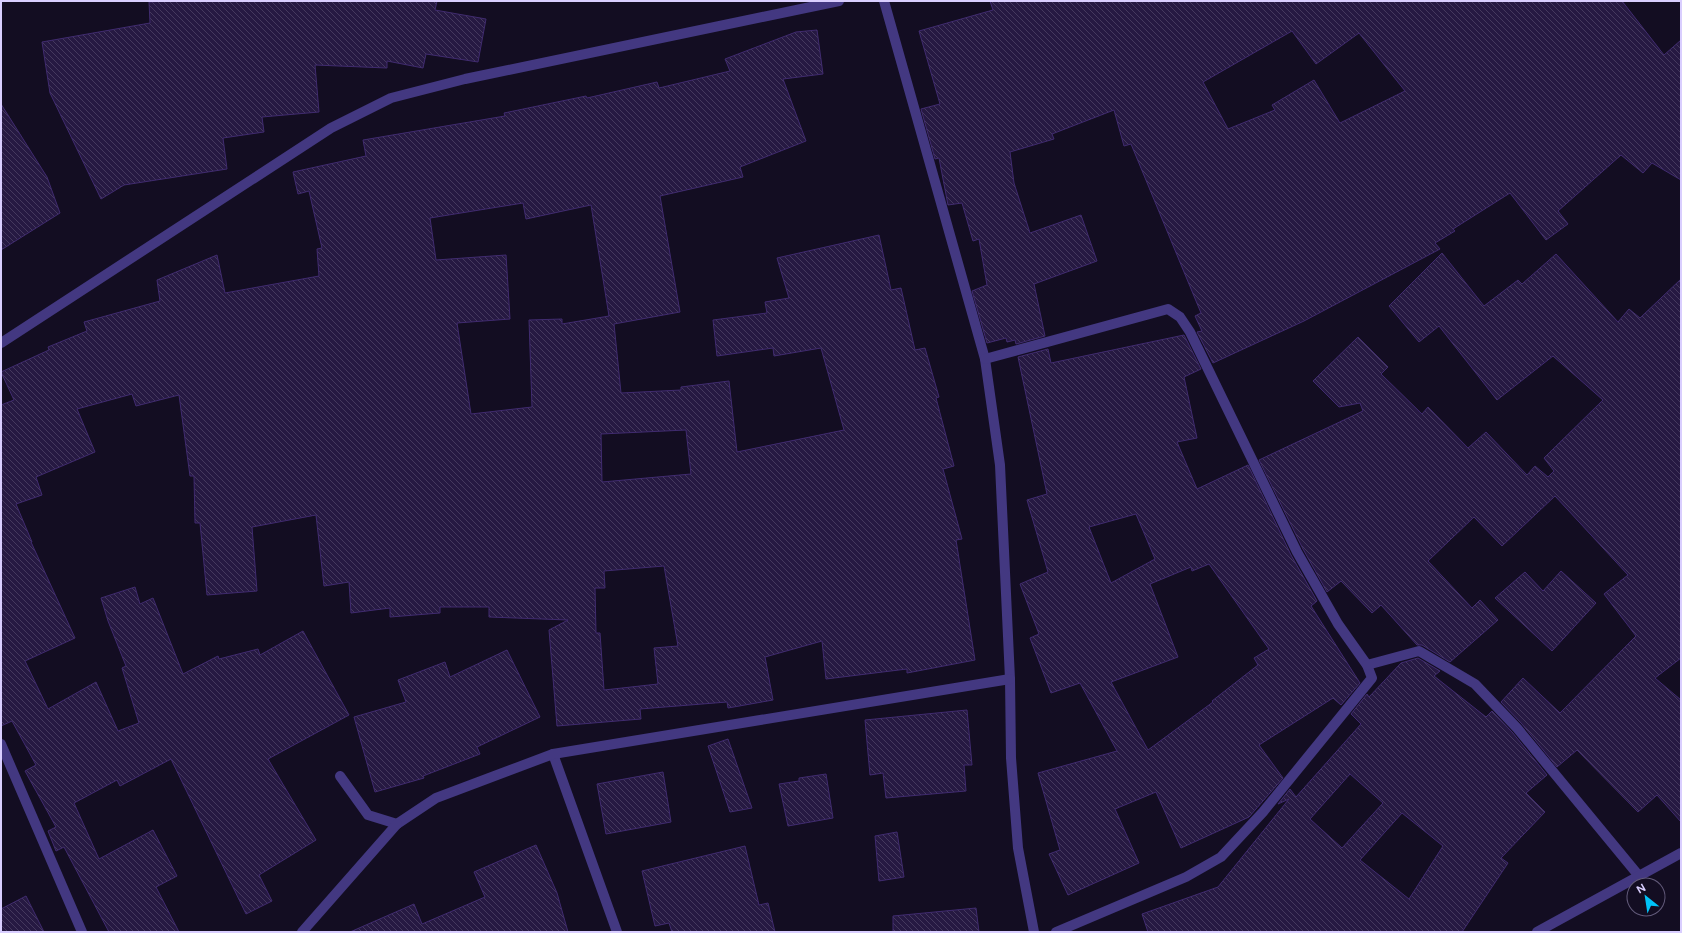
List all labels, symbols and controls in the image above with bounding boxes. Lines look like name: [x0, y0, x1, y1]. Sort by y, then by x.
north arrow: [1626, 877, 1666, 917]
text: N: [1634, 881, 1648, 897]

